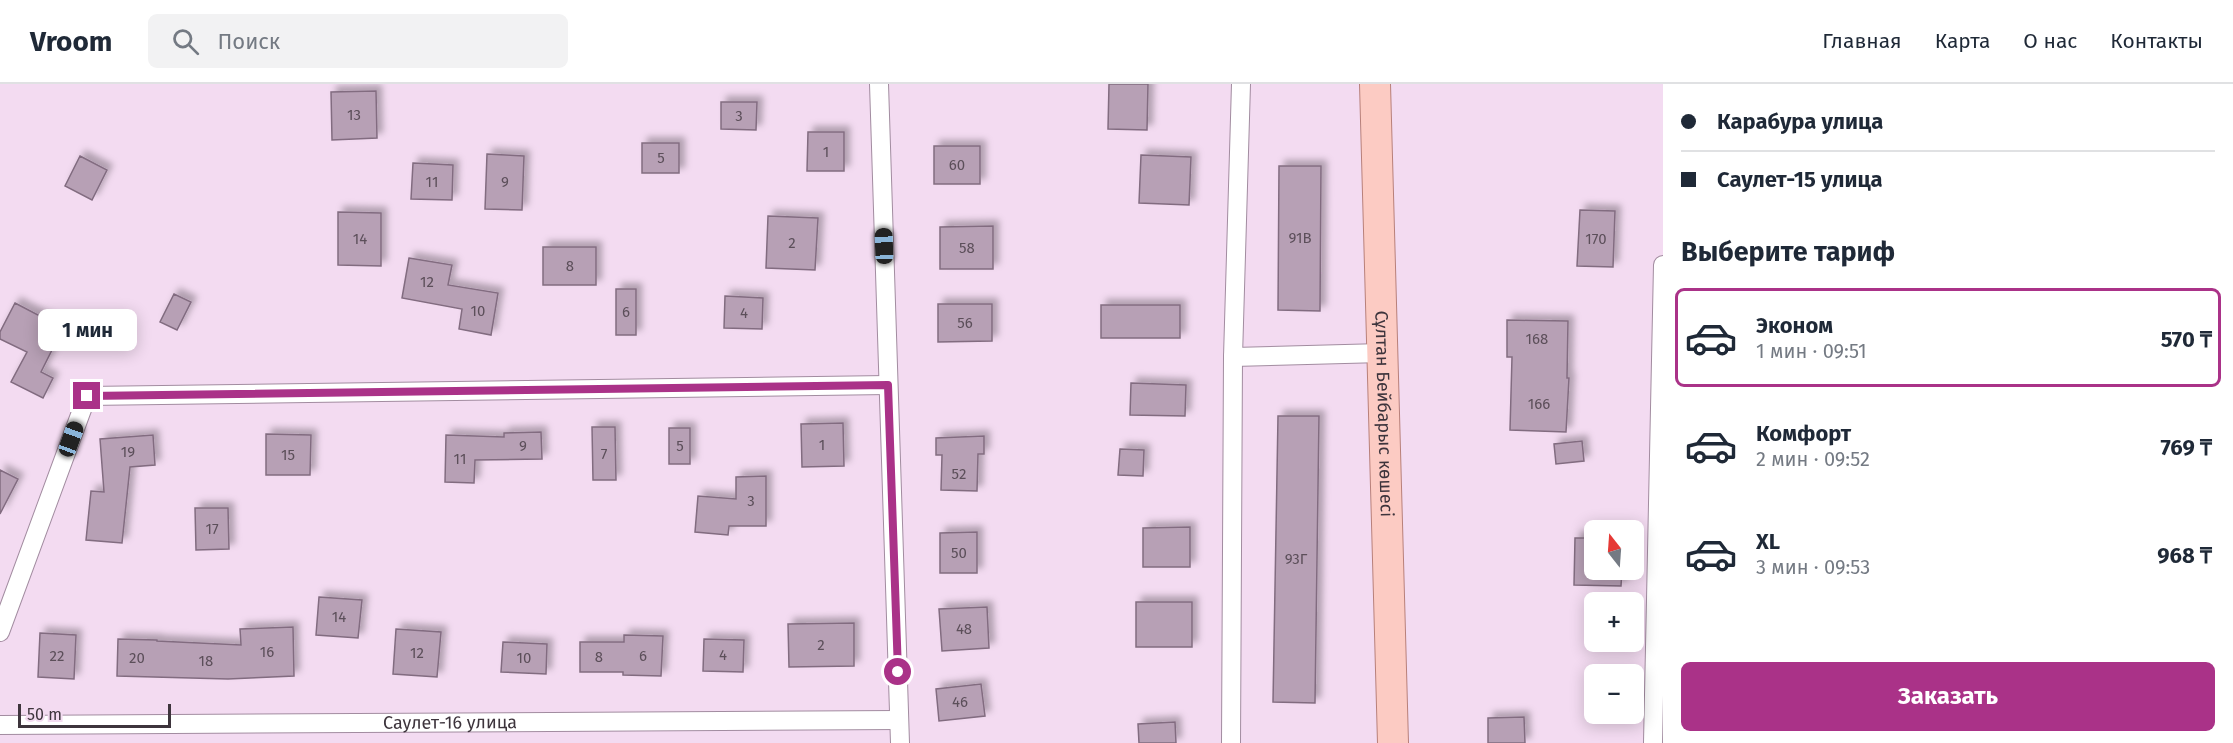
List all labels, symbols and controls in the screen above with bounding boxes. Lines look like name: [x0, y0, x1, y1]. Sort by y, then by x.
search box: [148, 14, 568, 68]
text: Vroom: [30, 25, 112, 58]
icon: search: [169, 25, 202, 58]
text: Поиск: [217, 28, 280, 55]
text: Главная: [1822, 28, 1902, 54]
text: Карта: [1935, 28, 1990, 54]
text: О нас: [2023, 28, 2077, 54]
text: Контакты: [2110, 28, 2203, 54]
house number: 13: [347, 106, 361, 124]
house number: 3: [735, 107, 743, 125]
text: Карабура улица: [1717, 108, 1883, 135]
house number: 1: [823, 143, 829, 161]
house number: 5: [657, 149, 665, 167]
house number: 60: [949, 156, 965, 174]
text: Саулет-15 улица: [1717, 166, 1883, 193]
house number: 11: [426, 173, 438, 191]
house number: 9: [501, 173, 509, 191]
car: [874, 228, 894, 264]
house number: 91В: [1288, 229, 1312, 247]
house number: 14: [353, 230, 367, 248]
house number: 170: [1585, 230, 1607, 248]
house number: 2: [788, 234, 796, 252]
text: Выберите тариф: [1681, 236, 1895, 268]
house number: 58: [959, 239, 975, 257]
house number: 8: [566, 257, 574, 275]
house number: 12: [420, 273, 434, 291]
house number: 10: [471, 302, 485, 320]
house number: 6: [622, 303, 630, 321]
house number: 4: [740, 304, 748, 322]
callout: 1 мин: [38, 309, 136, 351]
street label: Сұлтан Бейбарыс көшесі: [1370, 310, 1398, 518]
icon: car: [1684, 311, 1738, 365]
text: Эконом: [1756, 312, 1833, 339]
house number: 56: [957, 314, 973, 332]
text: 1 мин: [62, 318, 113, 342]
text: 570 ₸: [2161, 326, 2212, 353]
house number: 168: [1526, 330, 1548, 348]
text: 1 мин · 09:51: [1756, 339, 1867, 363]
route end: [73, 382, 100, 409]
house number: 166: [1528, 395, 1550, 413]
car: [56, 419, 86, 459]
icon: car: [1684, 419, 1738, 473]
text: Комфорт: [1756, 420, 1851, 447]
text: 769 ₸: [2160, 434, 2212, 461]
house number: 1: [819, 436, 825, 454]
house number: 9: [519, 437, 527, 455]
house number: 5: [676, 437, 684, 455]
house number: 19: [121, 443, 135, 461]
house number: 7: [601, 445, 608, 463]
house number: 15: [281, 446, 295, 464]
text: 2 мин · 09:52: [1756, 447, 1870, 471]
house number: 11: [454, 450, 466, 468]
house number: 52: [952, 465, 966, 483]
house number: 3: [747, 492, 755, 510]
house number: 17: [205, 520, 219, 538]
north arrow: [1584, 520, 1644, 580]
map controls: [1584, 520, 1644, 724]
icon: car: [1684, 527, 1738, 581]
text: XL: [1756, 528, 1780, 555]
text: 968 ₸: [2157, 542, 2212, 569]
house number: 50: [951, 544, 967, 562]
house number: 93Г: [1285, 550, 1308, 568]
text: 3 мин · 09:53: [1756, 555, 1870, 579]
button: +: [1584, 592, 1644, 652]
house number: 14: [332, 608, 346, 626]
house number: 48: [956, 620, 972, 638]
house number: 2: [817, 636, 825, 654]
house number: 16: [260, 643, 274, 661]
house number: 12: [410, 644, 424, 662]
house number: 4: [719, 646, 727, 664]
house number: 22: [50, 647, 64, 665]
house number: 6: [639, 647, 647, 665]
house number: 8: [595, 648, 603, 666]
house number: 20: [129, 649, 145, 667]
house number: 10: [517, 649, 531, 667]
house number: 18: [199, 652, 213, 670]
route start: [884, 658, 911, 685]
button: Заказать: [1681, 662, 2215, 731]
button: −: [1584, 664, 1644, 724]
house number: 46: [952, 693, 968, 711]
scale bar: [18, 701, 171, 728]
text: 50 m: [27, 705, 62, 724]
street label: Саулет-16 улица: [383, 711, 517, 734]

